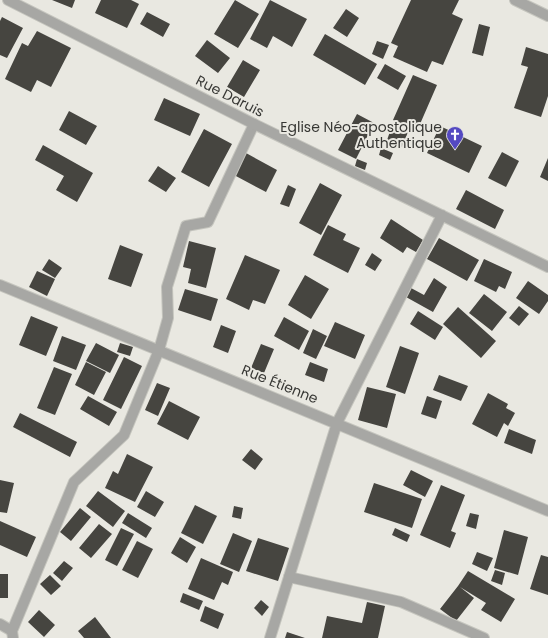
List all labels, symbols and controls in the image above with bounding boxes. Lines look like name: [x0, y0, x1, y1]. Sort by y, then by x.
street label: Rue Daruis: [192, 70, 268, 122]
place label: Eglise Néo-apostolique Authentique: [280, 117, 442, 153]
church icon: Eglise Néo-apostolique Authentique: [445, 125, 465, 150]
street label: Rue Étienne: [239, 360, 322, 409]

